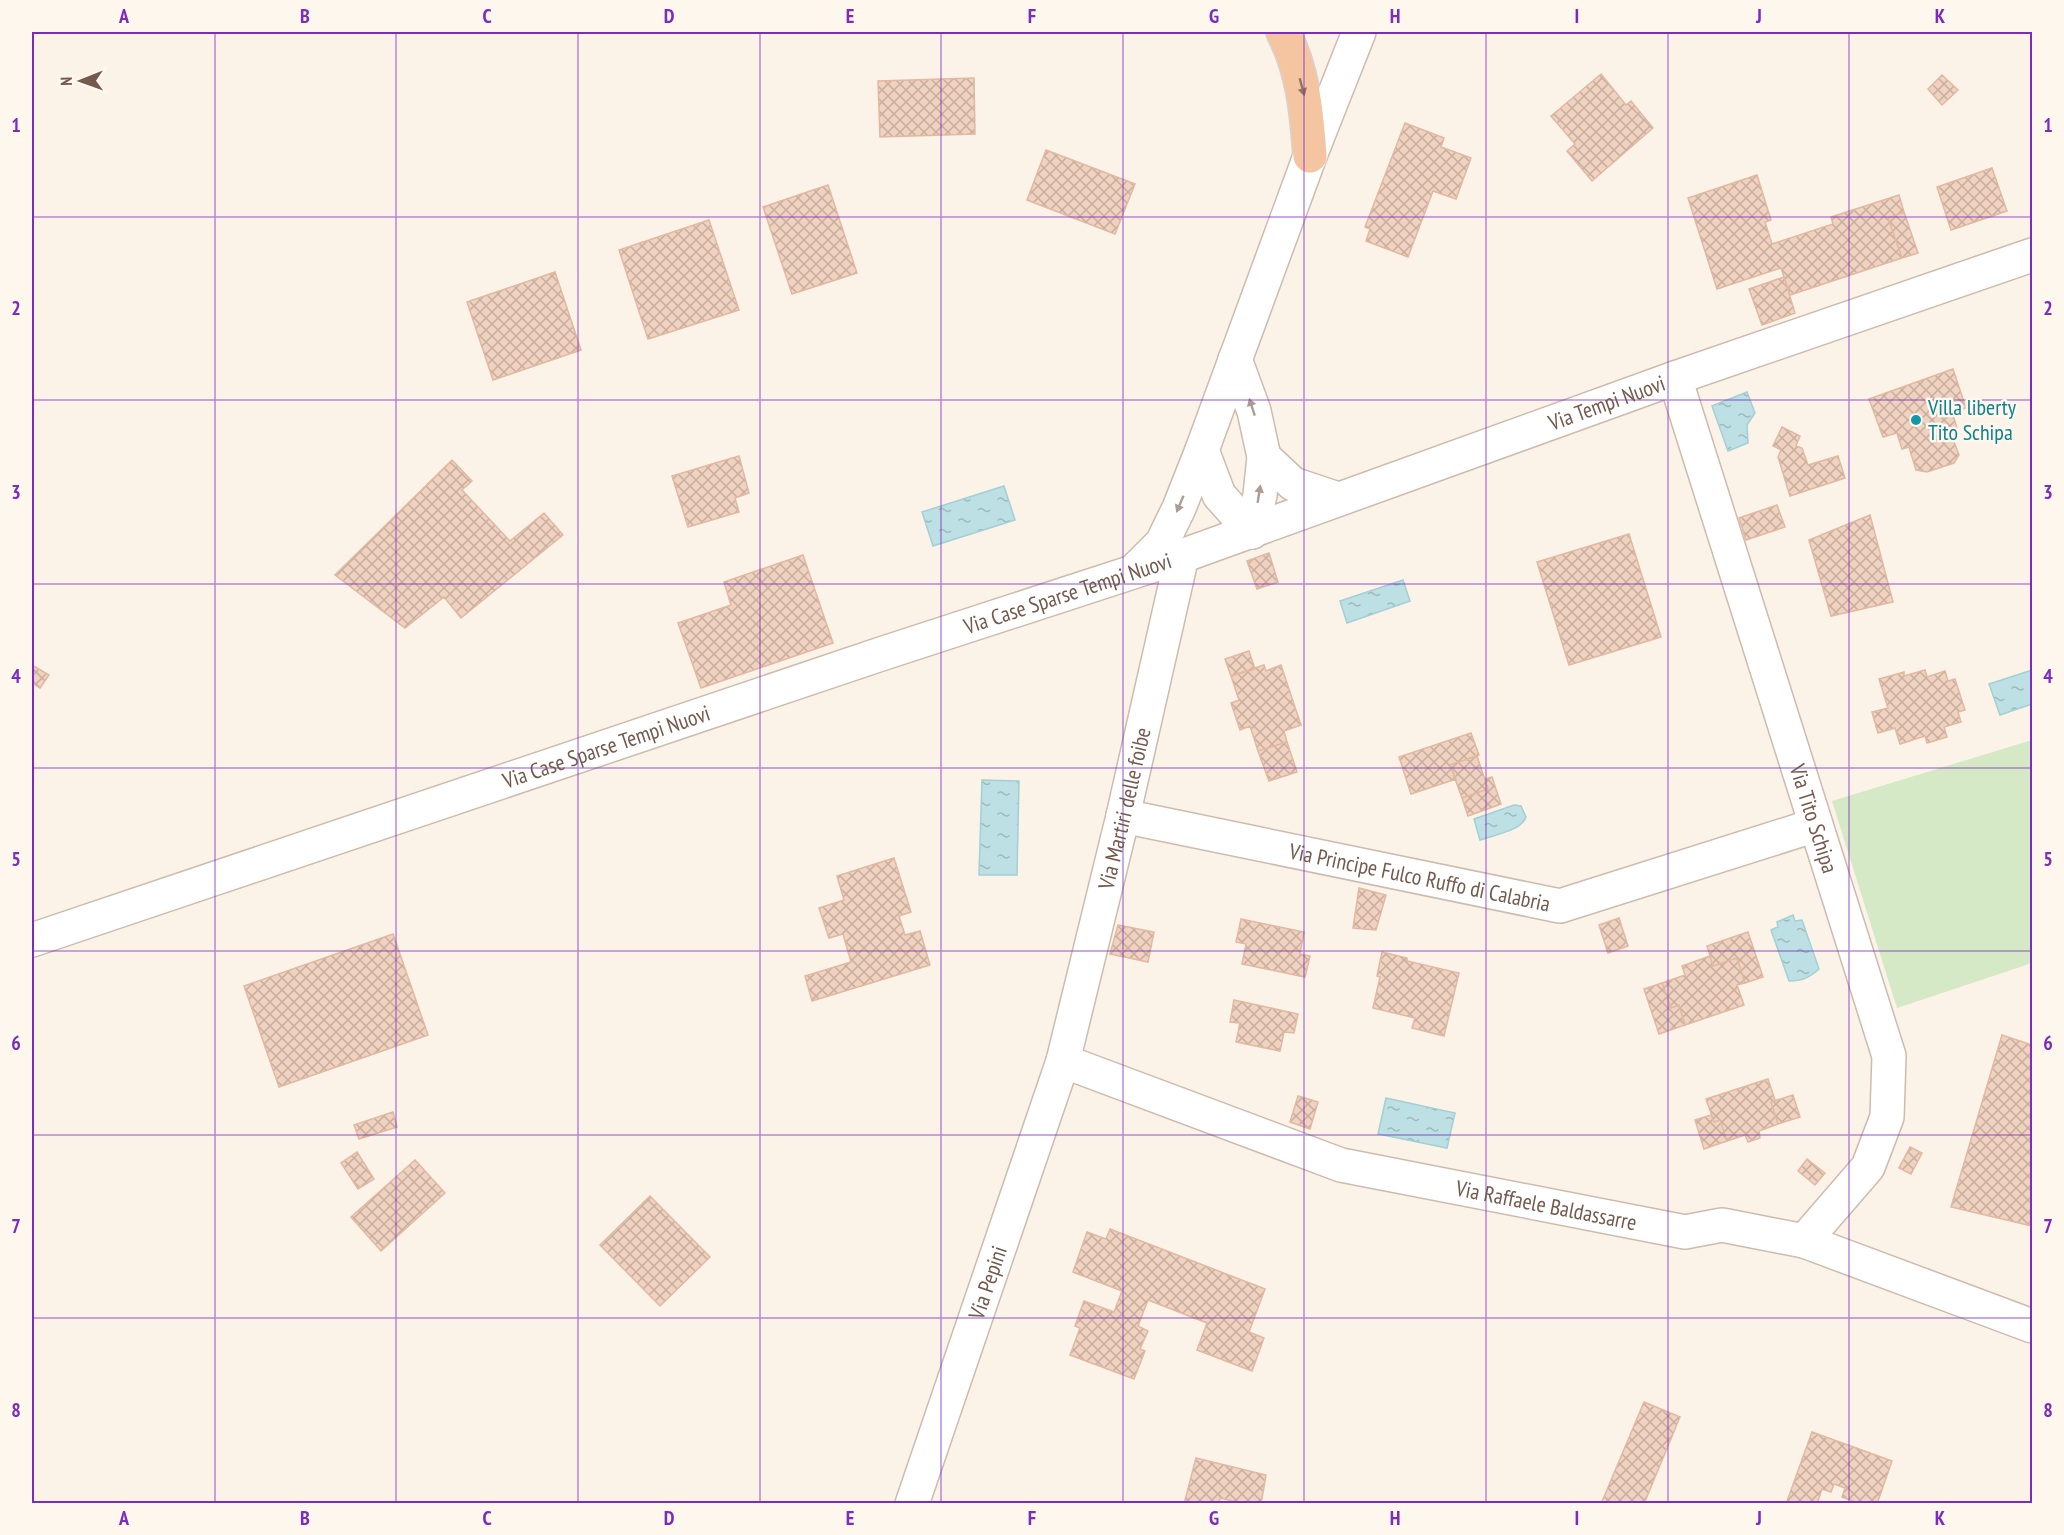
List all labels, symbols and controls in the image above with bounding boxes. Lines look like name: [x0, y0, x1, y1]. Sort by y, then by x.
text: A: [118, 3, 130, 29]
text: B: [300, 3, 310, 29]
text: C: [482, 3, 492, 29]
text: D: [664, 3, 675, 29]
text: E: [846, 3, 854, 29]
text: F: [1028, 3, 1036, 29]
text: G: [1209, 3, 1219, 29]
text: H: [1390, 3, 1400, 29]
text: I: [1575, 3, 1579, 29]
text: J: [1755, 3, 1762, 29]
text: K: [1935, 3, 1946, 29]
north arrow: [51, 51, 111, 111]
text: N: [56, 77, 76, 86]
one-way arrow: [1298, 78, 1307, 96]
text: 1: [11, 112, 21, 138]
text: 1: [2043, 112, 2053, 138]
text: 2: [11, 295, 21, 321]
text: 2: [2043, 295, 2053, 321]
street label: Via Tempi Nuovi: [1544, 369, 1669, 437]
place label: Villa liberty Tito Schipa: [1927, 393, 2017, 446]
one-way arrow: [1247, 398, 1257, 416]
marker: Villa liberty Tito Schipa: [1909, 413, 1923, 427]
text: 3: [11, 479, 21, 505]
text: 3: [2043, 479, 2053, 505]
one-way arrow: [1255, 485, 1264, 504]
one-way arrow: [1175, 496, 1185, 514]
street label: Via Case Sparse Tempi Nuovi: [959, 546, 1175, 640]
text: 4: [11, 663, 21, 689]
text: 4: [2043, 663, 2053, 689]
street label: Via Case Sparse Tempi Nuovi: [498, 699, 713, 795]
street label: Via Martiri delle foibe: [1091, 725, 1157, 893]
street label: Via Tito Schipa: [1783, 760, 1844, 877]
street label: Via Principe Fulco Ruffo di Calabria: [1286, 836, 1553, 918]
text: 5: [11, 846, 21, 872]
text: 5: [2043, 846, 2053, 872]
text: 6: [11, 1030, 21, 1056]
text: 6: [2043, 1030, 2053, 1056]
street label: Via Raffaele Baldassarre: [1453, 1174, 1639, 1236]
text: 7: [11, 1213, 21, 1239]
text: 7: [2043, 1213, 2053, 1239]
street label: Via Pepini: [962, 1242, 1013, 1324]
text: 8: [11, 1397, 21, 1423]
text: 8: [2043, 1397, 2053, 1423]
text: A: [118, 1505, 130, 1531]
text: B: [300, 1505, 310, 1531]
text: C: [482, 1505, 492, 1531]
text: D: [664, 1505, 675, 1531]
text: E: [846, 1505, 854, 1531]
text: F: [1028, 1505, 1036, 1531]
text: G: [1209, 1505, 1219, 1531]
text: H: [1390, 1505, 1400, 1531]
text: I: [1575, 1505, 1579, 1531]
text: J: [1755, 1505, 1762, 1531]
text: K: [1935, 1505, 1946, 1531]

